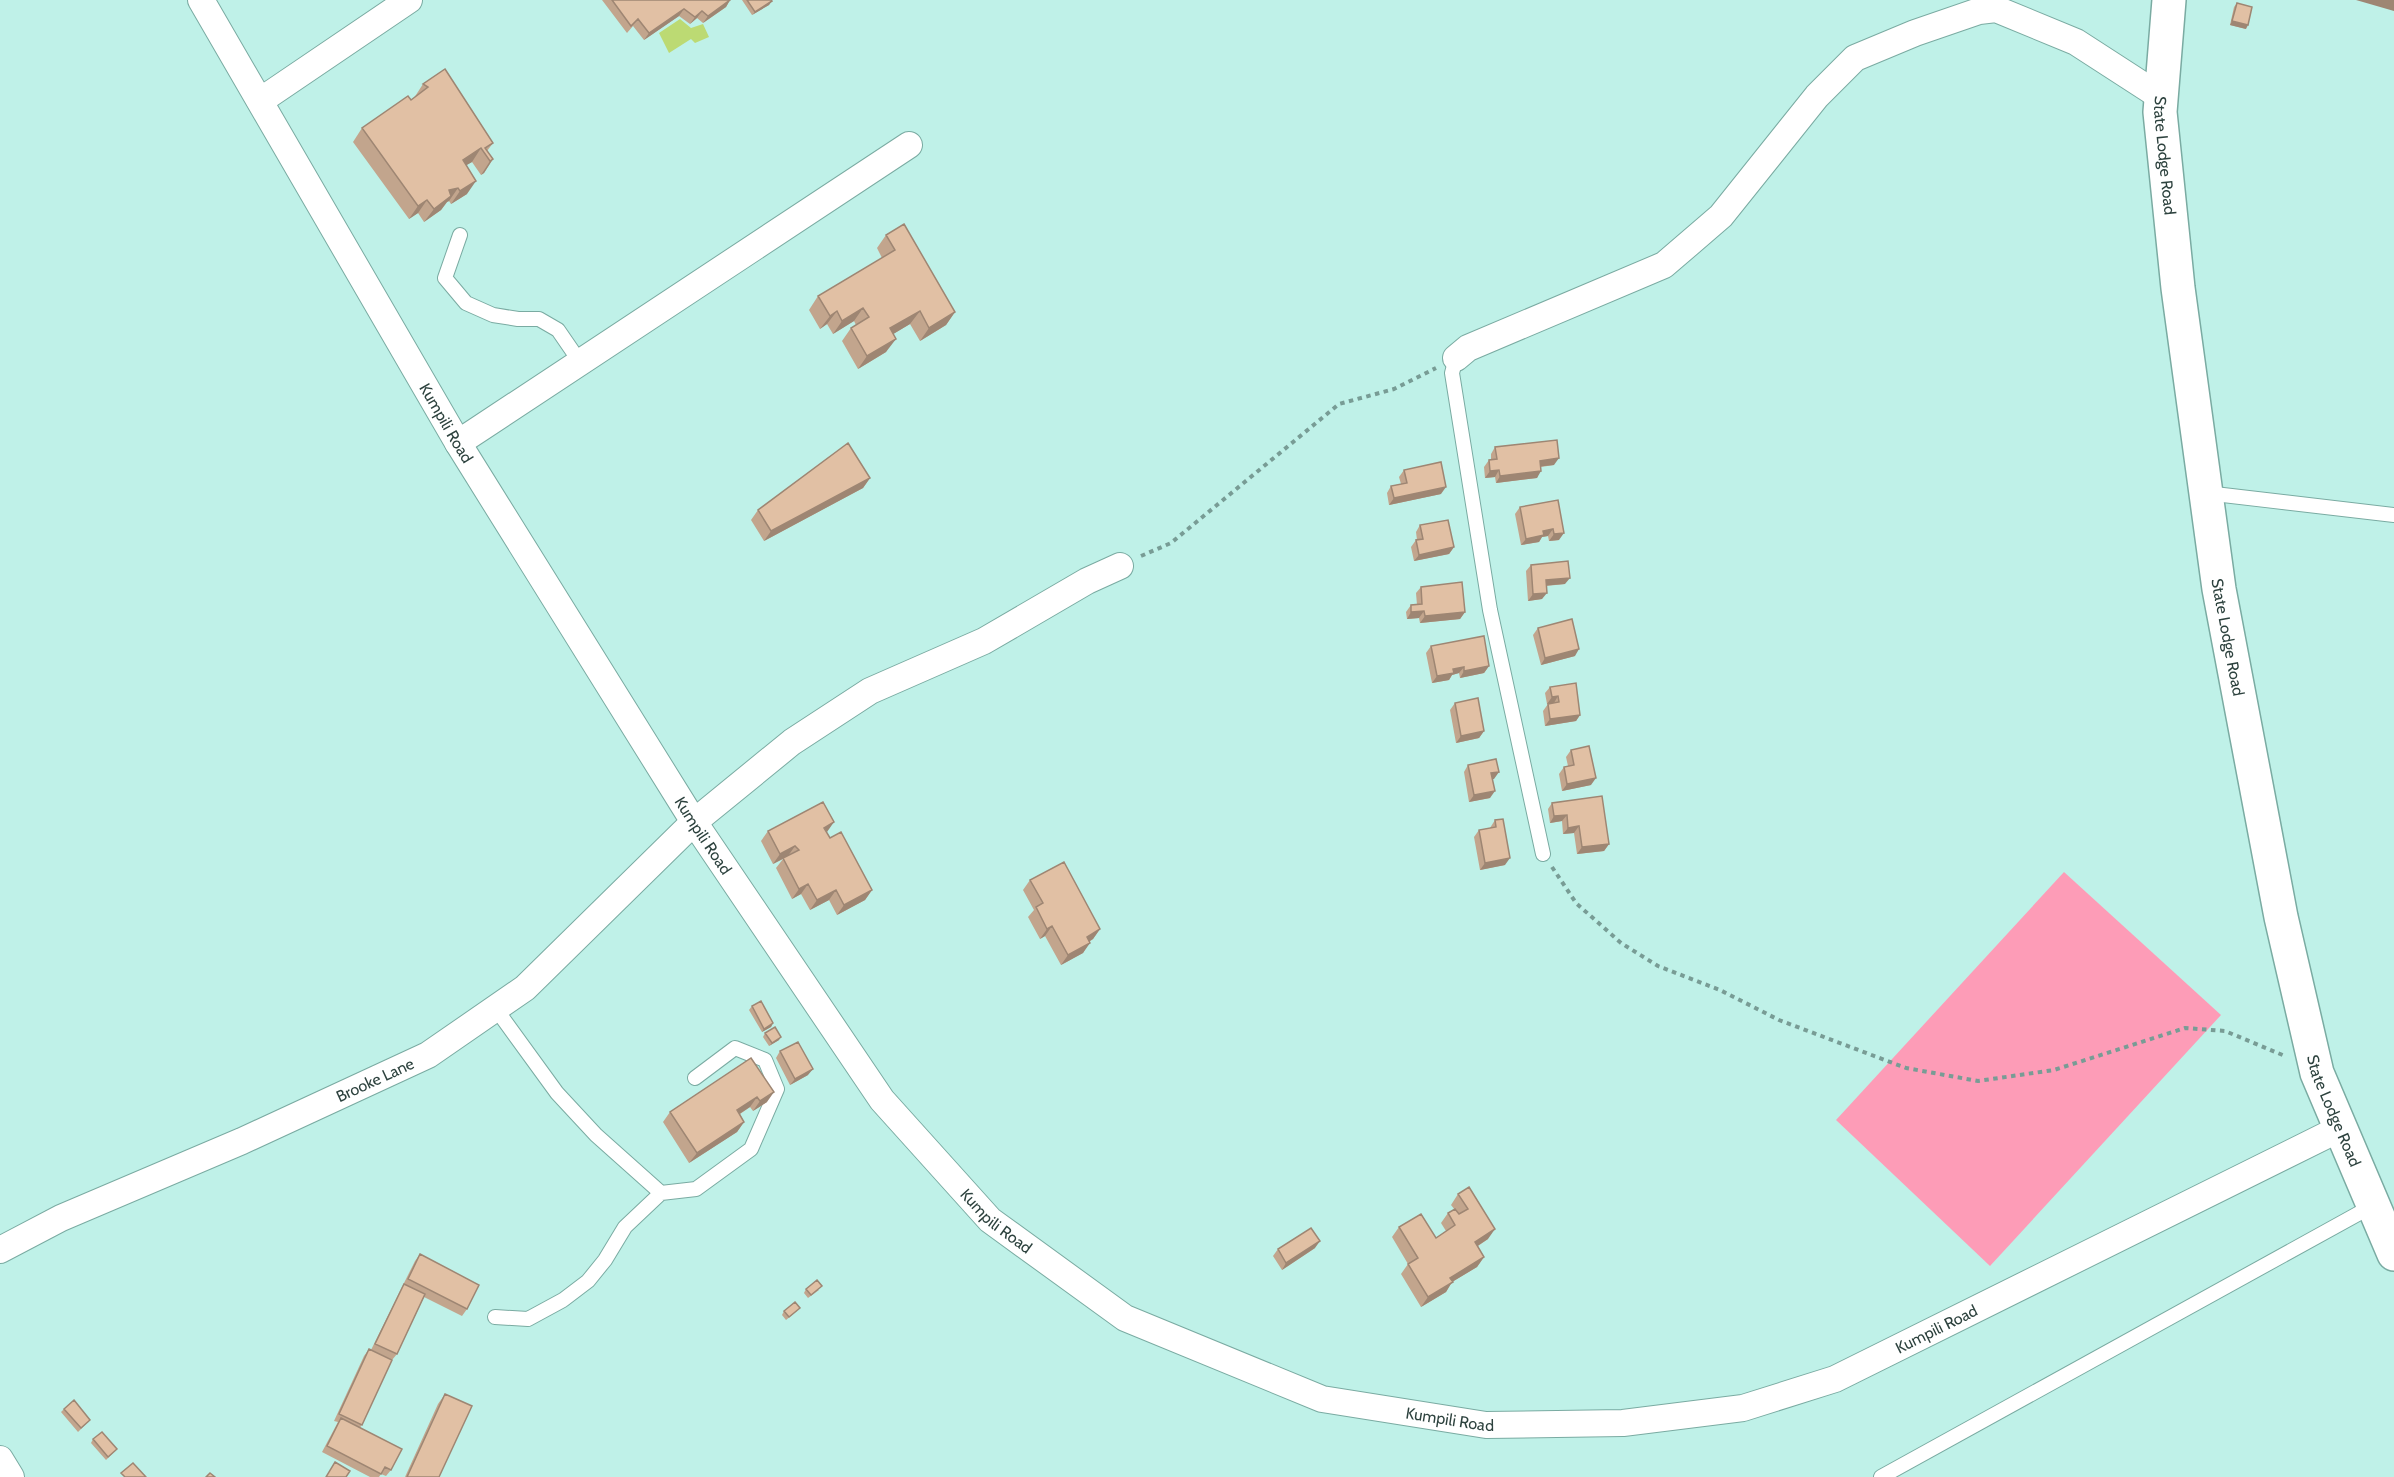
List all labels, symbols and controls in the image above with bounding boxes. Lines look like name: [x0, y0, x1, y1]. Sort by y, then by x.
street label: State Lodge Road: [2150, 95, 2179, 216]
street label: Kumpili Road: [415, 380, 477, 466]
street label: State Lodge Road: [2208, 577, 2248, 698]
street label: Kumpili Road: [671, 793, 736, 878]
street label: State Lodge Road: [2303, 1053, 2365, 1170]
street label: Brooke Lane: [333, 1054, 417, 1106]
street label: Kumpili Road: [956, 1185, 1036, 1257]
street label: Kumpili Road: [1892, 1301, 1981, 1357]
street label: Kumpili Road: [1404, 1403, 1494, 1435]

